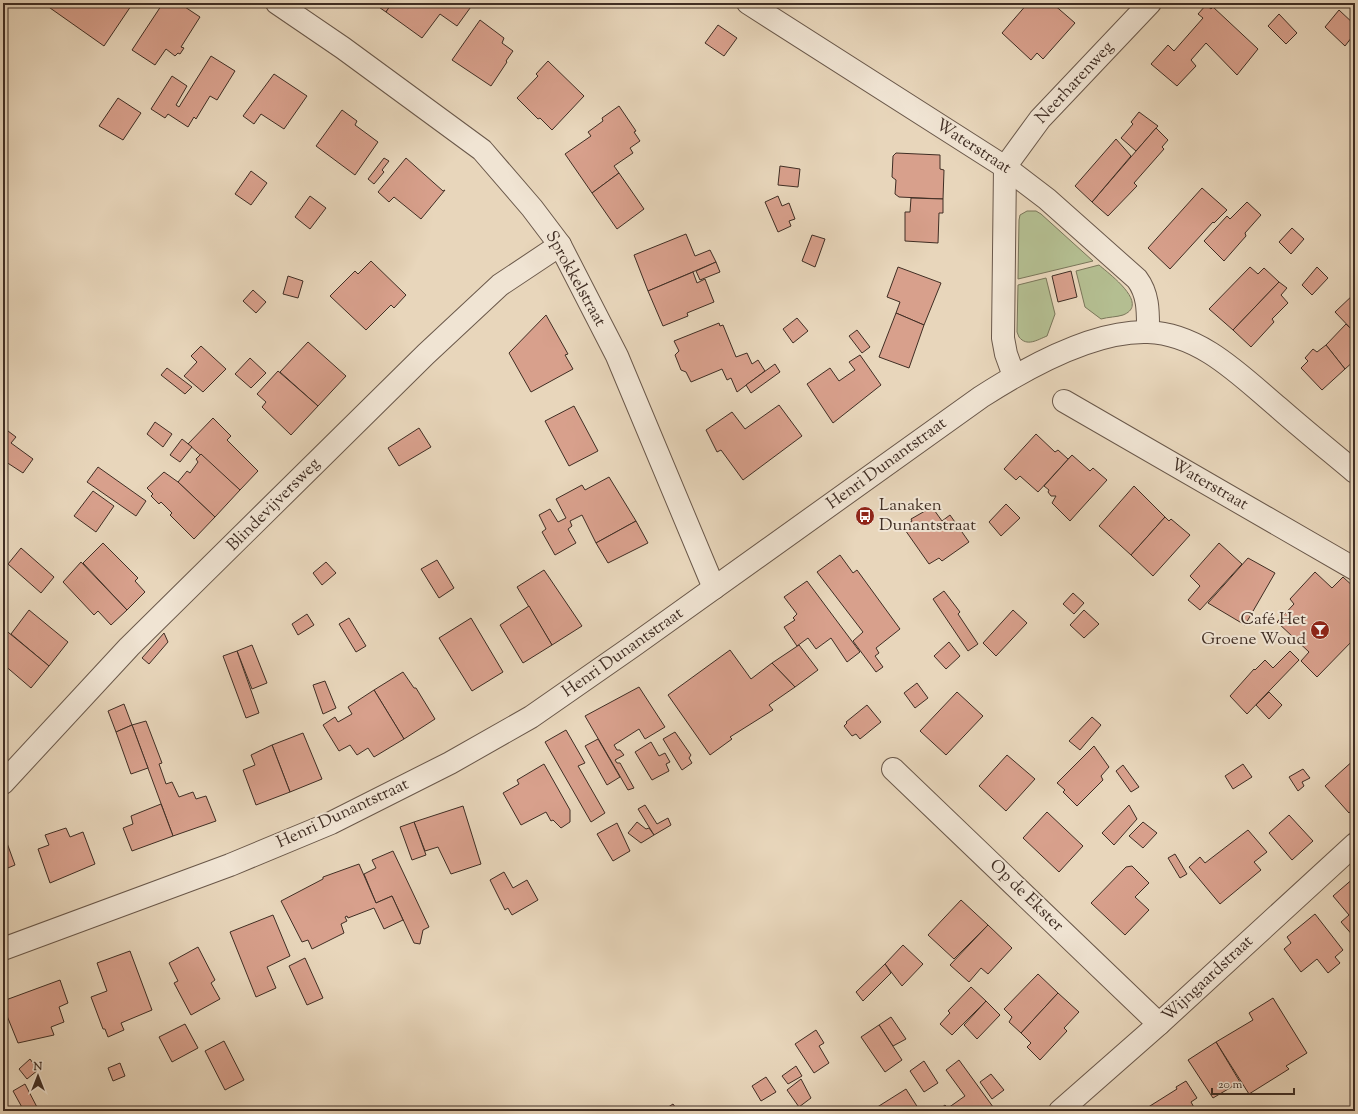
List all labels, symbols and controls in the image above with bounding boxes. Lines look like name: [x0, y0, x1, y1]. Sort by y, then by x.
street label: Neerharenweg: [1030, 36, 1120, 130]
street label: Waterstraat: [930, 114, 1016, 181]
street label: Sprokkelstraat: [539, 227, 611, 331]
street label: Henri Dunantstraat: [822, 412, 952, 516]
street label: Blindevijversweg: [222, 453, 326, 557]
street label: Waterstraat: [1166, 453, 1252, 517]
place label: Lanaken Dunantstraat: [879, 494, 976, 538]
bus stop icon: Lanaken Dunantstraat: [854, 505, 876, 527]
street label: Henri Dunantstraat: [558, 602, 689, 704]
place label: Café Het Groene Woud: [1201, 608, 1306, 652]
bar icon: Café Het Groene Woud: [1309, 619, 1331, 641]
street label: Henri Dunantstraat: [273, 773, 413, 855]
street label: Op de Ekster: [983, 854, 1069, 938]
street label: Wijngaardstraat: [1157, 930, 1259, 1028]
north arrow: [18, 1056, 58, 1096]
text: N: [33, 1059, 43, 1075]
scale bar: [1212, 1070, 1294, 1096]
text: 20 m: [1218, 1076, 1243, 1094]

